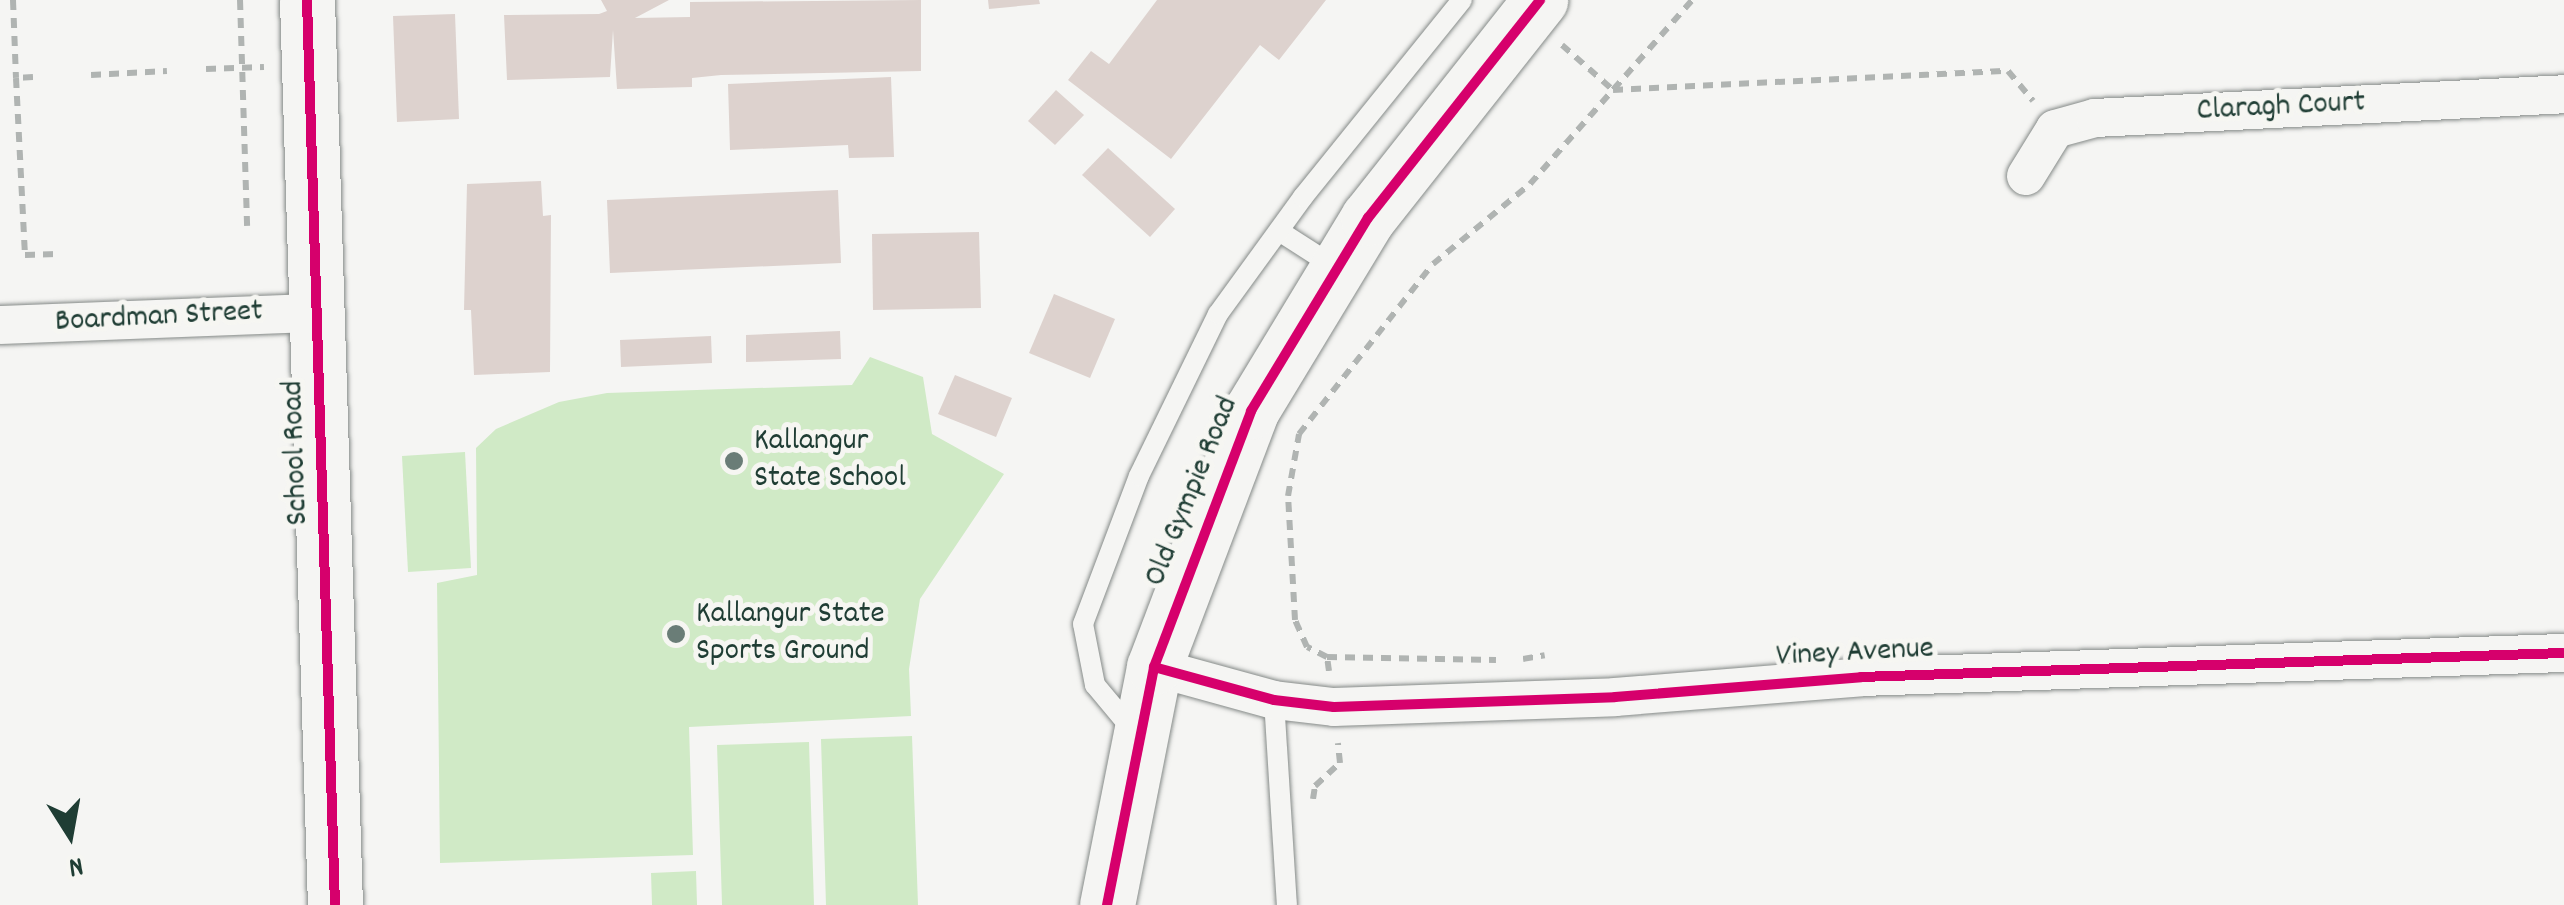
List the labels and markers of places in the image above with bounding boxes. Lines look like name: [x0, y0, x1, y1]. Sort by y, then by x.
place label: Kallangur State School: [754, 424, 906, 499]
marker: Kallangur State School: [723, 450, 745, 472]
place label: Kallangur State Sports Ground: [696, 597, 885, 672]
marker: Kallangur State Sports Ground: [665, 623, 687, 645]

